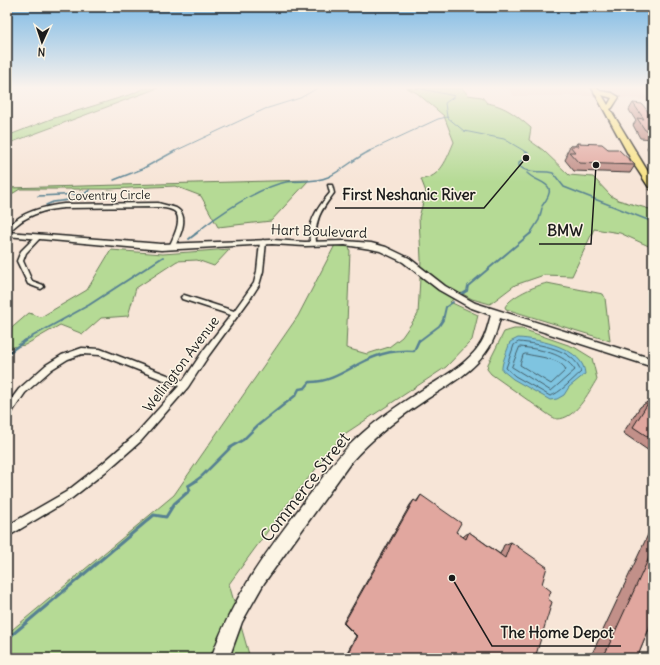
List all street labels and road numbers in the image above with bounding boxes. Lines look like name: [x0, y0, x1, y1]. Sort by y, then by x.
street label: Coventry Circle: [67, 187, 151, 203]
street label: Hart Boulevard: [271, 220, 367, 242]
street label: Wellington Avenue: [139, 312, 223, 416]
street label: Commerce Street: [255, 428, 355, 546]

